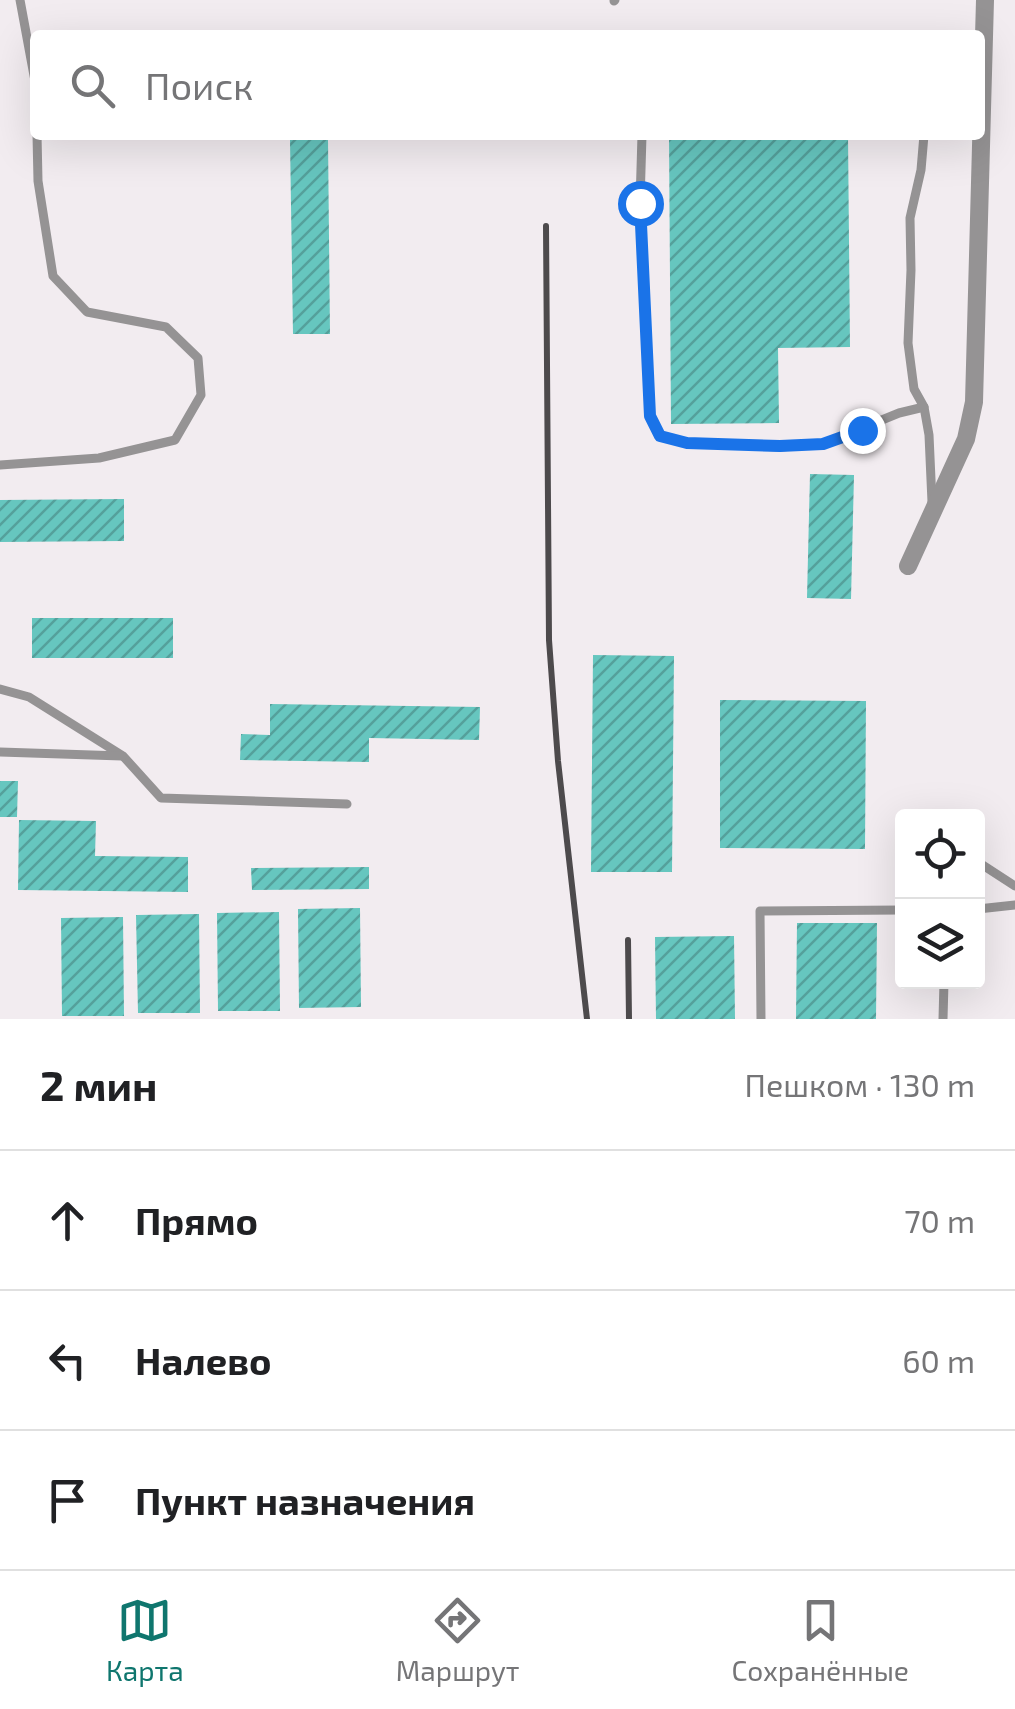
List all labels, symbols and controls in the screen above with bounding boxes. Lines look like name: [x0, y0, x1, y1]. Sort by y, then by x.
search box: [30, 30, 985, 140]
icon: search: [65, 58, 120, 113]
text: Поиск: [145, 62, 254, 108]
route start: [618, 181, 664, 227]
route end: [840, 408, 886, 454]
map controls: [895, 809, 985, 989]
button: locate: [895, 809, 985, 899]
button: layers: [895, 899, 985, 989]
text: 2 мин: [40, 1059, 157, 1109]
text: Пешком · 130 m: [744, 1065, 975, 1103]
icon: ahead: [40, 1193, 95, 1248]
text: Прямо: [135, 1197, 258, 1243]
text: 70 m: [904, 1201, 975, 1239]
icon: left: [40, 1333, 95, 1388]
text: Налево: [135, 1337, 271, 1383]
text: 60 m: [902, 1341, 975, 1379]
icon: arrive: [40, 1473, 95, 1528]
text: Пункт назначения: [135, 1477, 475, 1523]
tab: Карта: [106, 1593, 184, 1687]
tab: Маршрут: [396, 1593, 520, 1687]
tab: Сохранённые: [732, 1593, 909, 1687]

